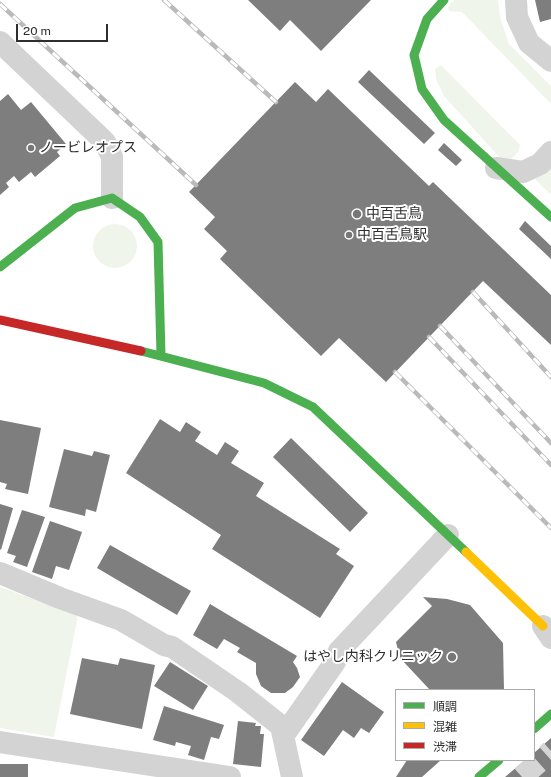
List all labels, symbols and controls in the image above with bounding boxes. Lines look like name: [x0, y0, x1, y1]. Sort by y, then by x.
scale bar: [18, 16, 110, 42]
text: 20 m: [23, 24, 51, 38]
place label: ノービレオプス: [39, 140, 137, 156]
marker: ノービレオプス: [26, 143, 36, 153]
place label: 中百舌鳥: [366, 206, 422, 222]
marker: 中百舌鳥: [351, 208, 363, 220]
place label: 中百舌鳥駅: [357, 227, 427, 243]
marker: 中百舌鳥駅: [344, 230, 354, 240]
place label: はやし内科クリニック: [303, 649, 443, 665]
marker: はやし内科クリニック: [446, 651, 458, 663]
legend: [395, 689, 535, 761]
text: 順調: [433, 700, 457, 714]
text: 混雑: [433, 720, 457, 734]
text: 渋滞: [433, 740, 457, 754]

